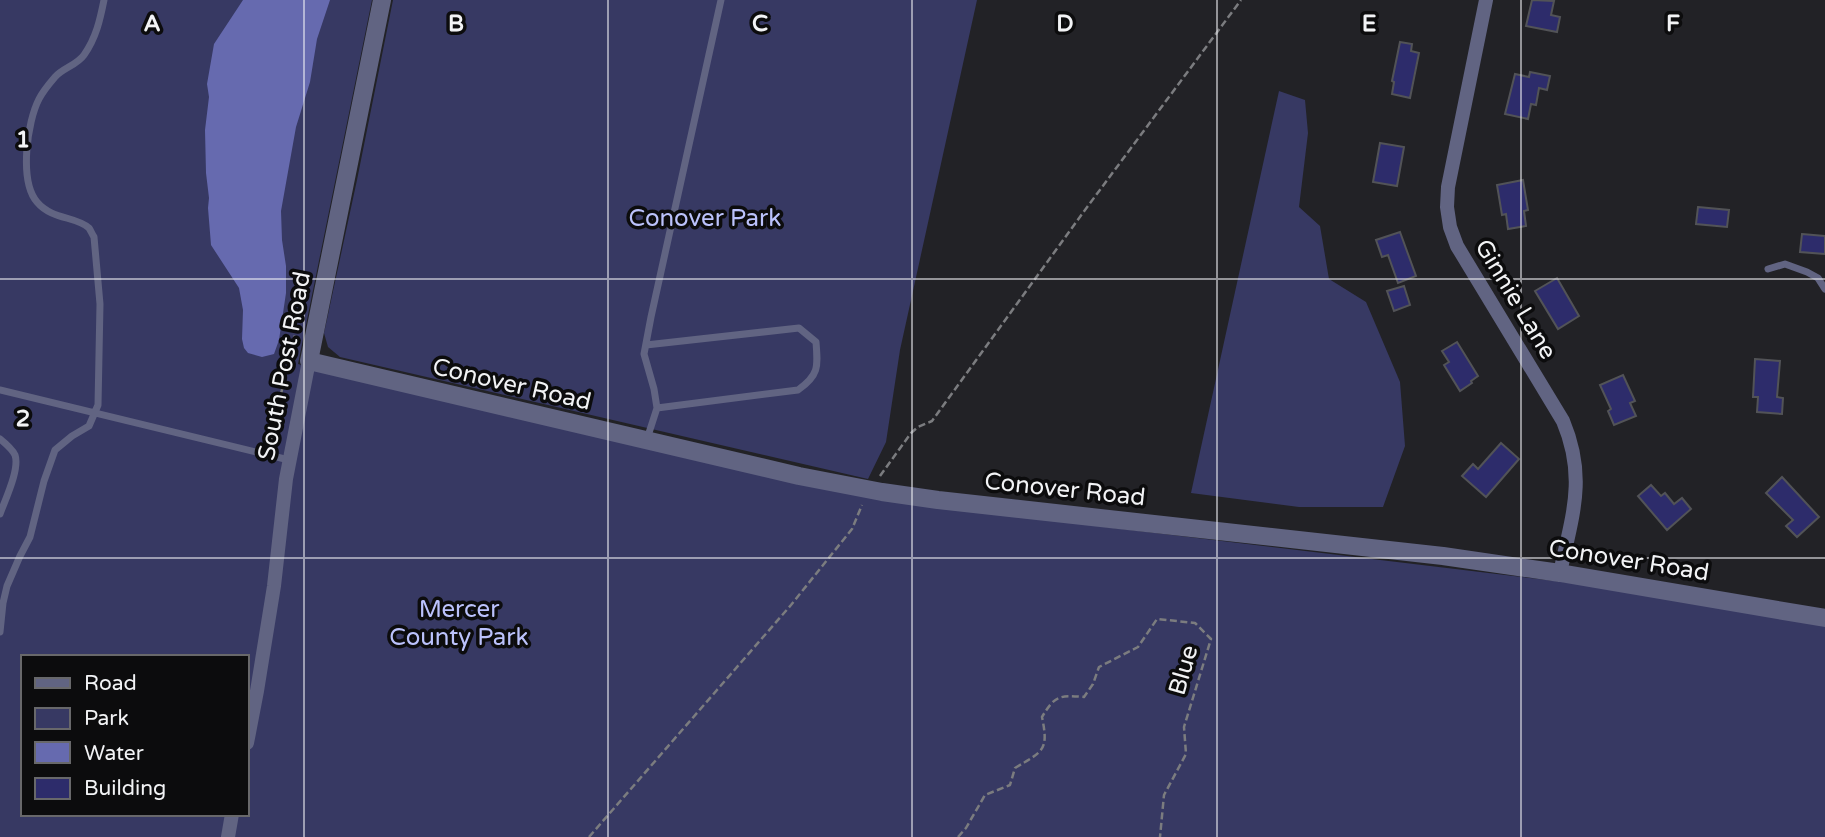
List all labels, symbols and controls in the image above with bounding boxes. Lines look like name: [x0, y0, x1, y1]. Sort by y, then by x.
text: A: [143, 10, 161, 38]
text: B: [448, 10, 464, 38]
text: C: [752, 10, 768, 38]
text: D: [1056, 10, 1074, 38]
text: E: [1362, 10, 1376, 38]
text: F: [1666, 10, 1680, 38]
text: 1: [16, 126, 30, 154]
park label: Conover Park: [629, 204, 781, 233]
street label: Ginnie Lane: [1468, 234, 1563, 364]
street label: South Post Road: [252, 269, 317, 463]
street label: Conover Road: [430, 352, 594, 417]
text: 2: [16, 405, 30, 433]
street label: Conover Road: [983, 467, 1147, 512]
street label: Conover Road: [1547, 534, 1711, 587]
park label: Mercer County Park: [389, 595, 529, 652]
street label: Blue: [1163, 642, 1204, 698]
legend: [21, 655, 248, 816]
text: Road: [84, 671, 137, 696]
text: Park: [84, 706, 129, 731]
text: Water: [84, 741, 144, 766]
text: Building: [84, 776, 166, 801]

